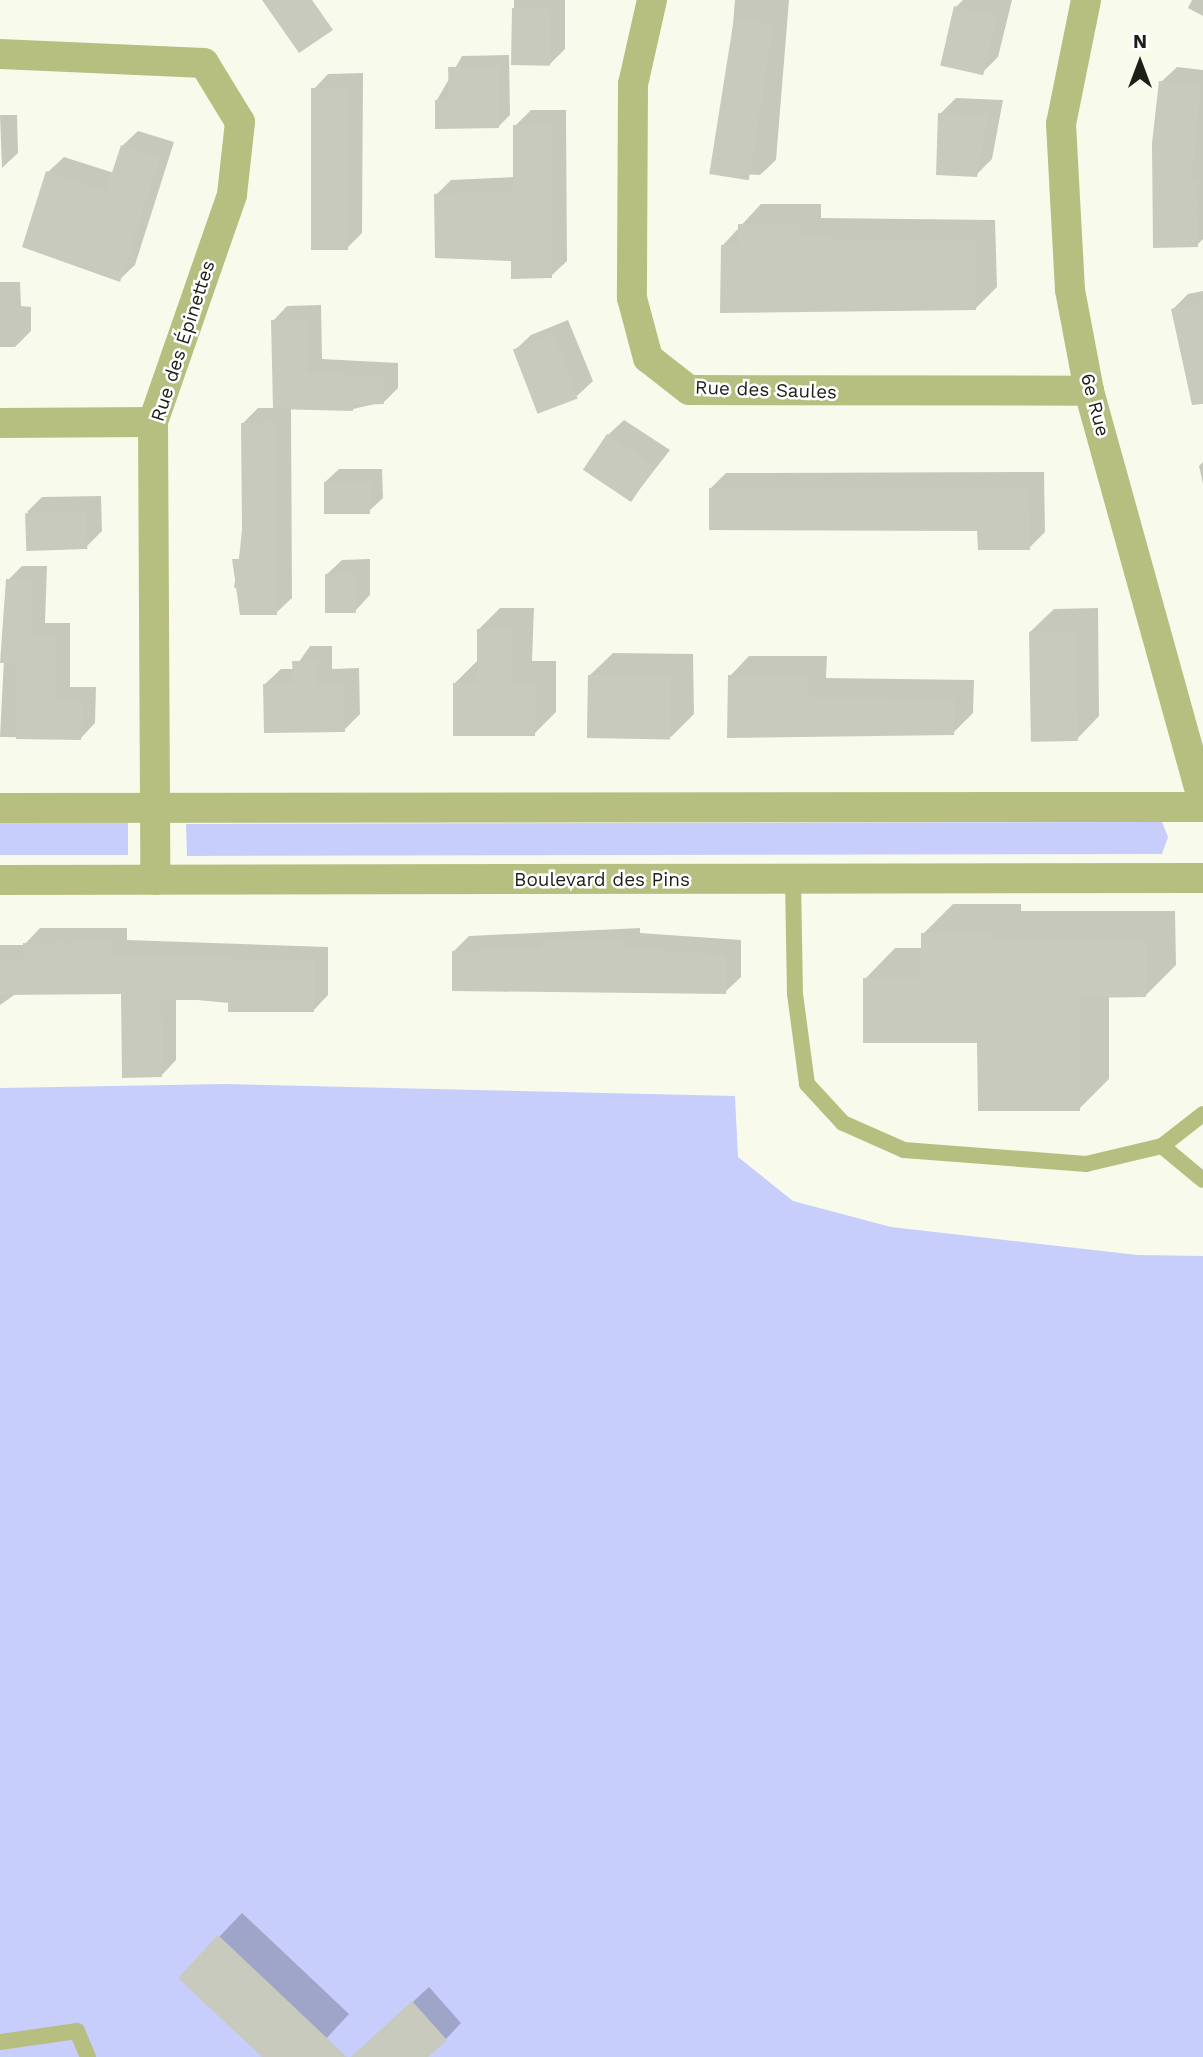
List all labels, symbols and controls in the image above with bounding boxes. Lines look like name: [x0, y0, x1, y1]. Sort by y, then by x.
north arrow: [1105, 28, 1175, 98]
text: N: [1133, 30, 1147, 53]
street label: Rue des Épinettes: [146, 258, 220, 424]
street label: 6e Rue: [1076, 371, 1114, 439]
street label: Rue des Saules: [695, 376, 837, 404]
street label: Boulevard des Pins: [514, 869, 690, 891]

